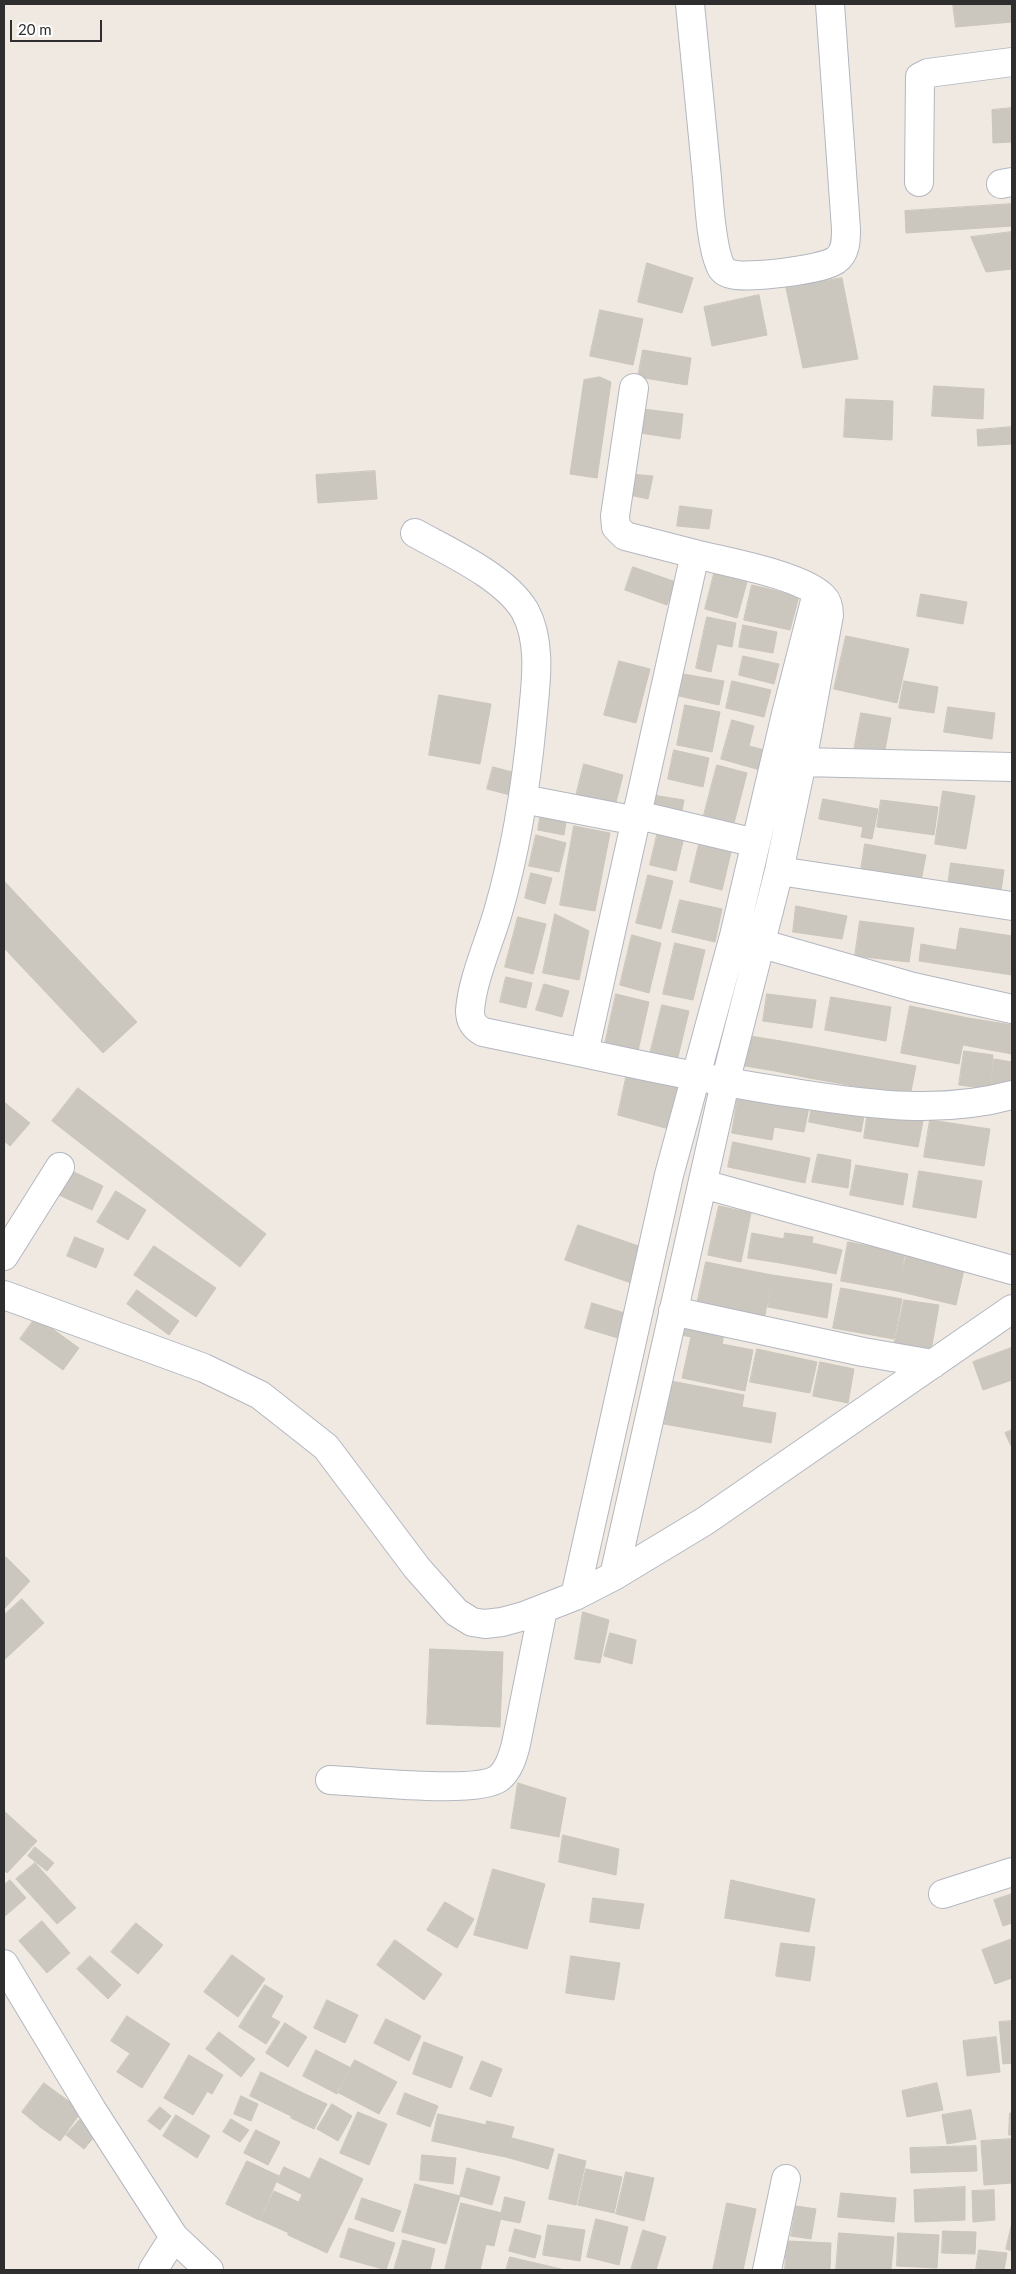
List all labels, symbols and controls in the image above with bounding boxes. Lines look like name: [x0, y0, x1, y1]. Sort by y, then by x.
scale bar: [12, 10, 105, 42]
text: 20 m: [18, 20, 52, 38]

